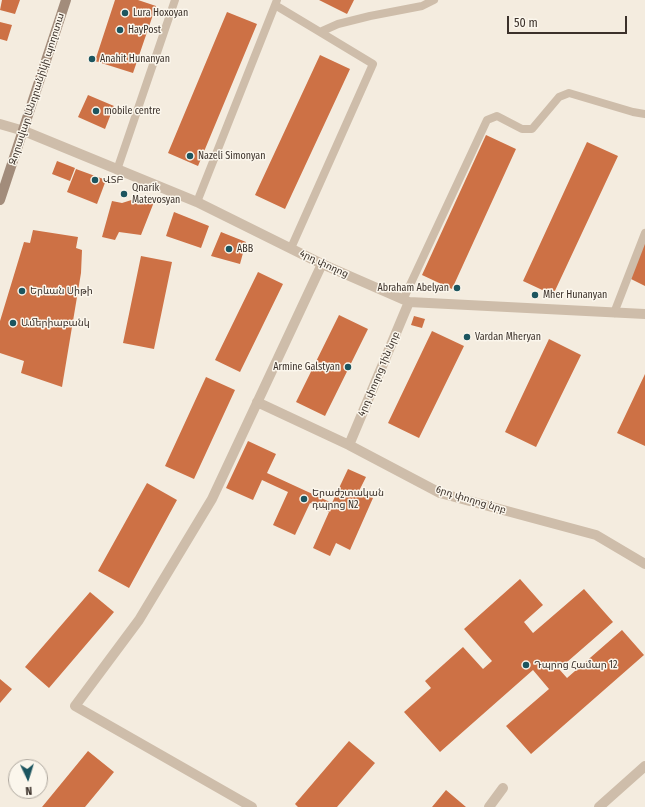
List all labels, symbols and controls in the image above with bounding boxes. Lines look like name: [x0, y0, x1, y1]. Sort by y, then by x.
place label: Lura Hoxoyan: [133, 7, 188, 19]
marker: Lura Hoxoyan: [120, 8, 130, 18]
scale bar: [509, 8, 629, 34]
street label: Զորավար Անդրանիկի պողոտա: [7, 12, 67, 166]
text: 50 m: [514, 16, 538, 30]
place label: HayPost: [128, 24, 161, 36]
marker: HayPost: [115, 25, 125, 35]
place label: Anahit Hunanyan: [100, 53, 170, 65]
marker: Anahit Hunanyan: [87, 54, 97, 64]
place label: mobile centre: [104, 105, 160, 117]
marker: mobile centre: [91, 106, 101, 116]
place label: Nazeli Simonyan: [198, 150, 265, 162]
marker: Nazeli Simonyan: [185, 151, 195, 161]
place label: ՎՏԲ: [103, 174, 124, 186]
marker: ՎՏԲ: [90, 175, 100, 185]
place label: Qnarik Matevosyan: [132, 182, 180, 206]
marker: Qnarik Matevosyan: [119, 189, 129, 199]
place label: ABB: [237, 243, 253, 255]
marker: ABB: [224, 244, 234, 254]
street label: 4րդ փողոց: [298, 247, 350, 281]
place label: Abraham Abelyan: [378, 282, 449, 294]
marker: Abraham Abelyan: [452, 283, 462, 293]
place label: Երևան Սիթի: [30, 285, 93, 297]
marker: Երևան Սիթի: [17, 286, 27, 296]
place label: Mher Hunanyan: [543, 289, 607, 301]
marker: Mher Hunanyan: [530, 290, 540, 300]
place label: Ամերիաբանկ: [21, 317, 90, 329]
marker: Ամերիաբանկ: [8, 318, 18, 328]
street label: 4րդ փողոց 1ին նրբ: [356, 330, 402, 418]
place label: Vardan Mheryan: [475, 331, 541, 343]
marker: Vardan Mheryan: [462, 332, 472, 342]
place label: Armine Galstyan: [273, 361, 340, 373]
marker: Armine Galstyan: [343, 362, 353, 372]
street label: 6րդ փողոց նրբ: [434, 484, 508, 516]
place label: Երաժշտական դպրոց N2: [312, 487, 384, 510]
marker: Երաժշտական դպրոց N2: [299, 494, 309, 504]
place label: Դպրոց Համար 12: [534, 659, 617, 671]
marker: Դպրոց Համար 12: [521, 660, 531, 670]
north arrow: [8, 759, 48, 799]
text: N: [25, 784, 33, 797]

